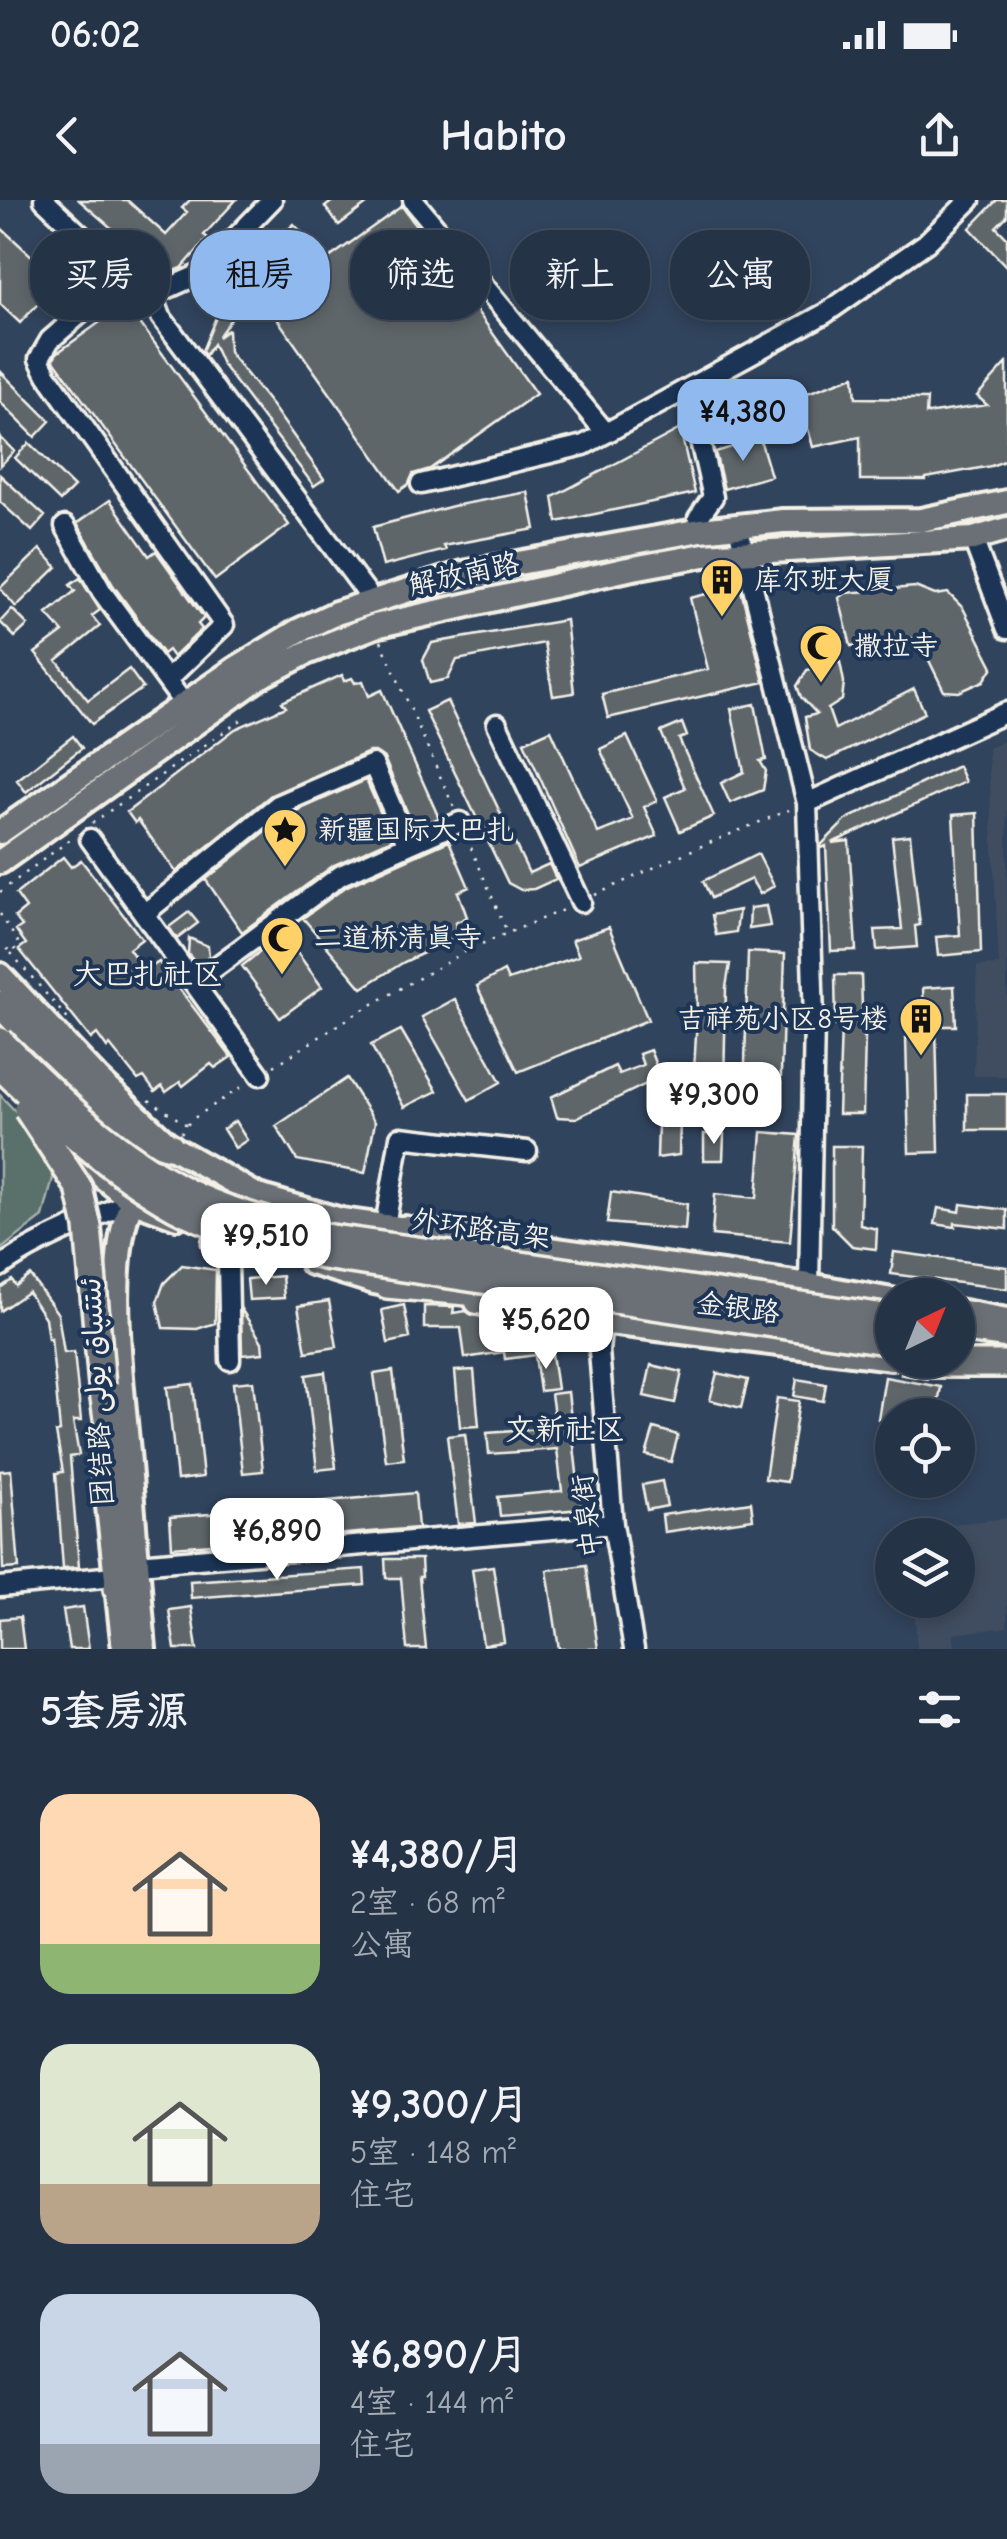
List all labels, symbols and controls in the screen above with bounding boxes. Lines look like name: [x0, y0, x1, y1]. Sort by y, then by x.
text: 06:02: [50, 13, 140, 57]
icon: back: [40, 108, 95, 163]
icon: share: [912, 108, 967, 163]
text: Habito: [440, 109, 567, 161]
chip: 买房: [30, 230, 170, 320]
chip: 租房: [190, 230, 330, 320]
chip: 筛选: [350, 230, 490, 320]
chip: 新上: [510, 230, 650, 320]
chip: 公寓: [670, 230, 810, 320]
pin: ¥4,380: [662, 379, 824, 464]
text: ¥4,380: [699, 393, 787, 430]
street label: 解放南路: [406, 547, 522, 601]
building icon: 库尔班大厦: [699, 557, 745, 618]
place label: 库尔班大厦: [754, 564, 894, 596]
mosque icon: 撒拉寺: [798, 623, 844, 684]
place label: 撒拉寺: [854, 630, 938, 662]
place icon: 新疆国际大巴扎: [262, 807, 308, 868]
place label: 新疆国际大巴扎: [318, 814, 514, 846]
mosque icon: 二道桥清真寺: [259, 915, 305, 976]
place label: 二道桥清真寺: [314, 922, 482, 954]
district label: 大巴扎社区: [73, 957, 223, 992]
building icon: 吉祥苑小区8号楼: [898, 996, 944, 1057]
place label: 吉祥苑小区8号楼: [678, 1003, 888, 1035]
pin: ¥9,300: [633, 1062, 795, 1147]
text: ¥9,300: [669, 1076, 759, 1113]
pin: ¥9,510: [185, 1203, 347, 1288]
street label: 外环路高架: [409, 1203, 553, 1255]
text: ¥9,510: [223, 1217, 309, 1254]
street label: 团结路 ئىتتىپاق يولى: [75, 1277, 121, 1507]
north arrow: [875, 1278, 975, 1378]
map controls: [875, 1278, 975, 1618]
pin: ¥5,620: [465, 1287, 627, 1372]
street label: 金银路: [694, 1287, 782, 1329]
text: ¥5,620: [501, 1301, 591, 1338]
button: locate: [875, 1398, 975, 1498]
district label: 文新社区: [505, 1412, 625, 1447]
street label: 中泉街: [566, 1472, 608, 1560]
pin: ¥6,890: [196, 1498, 358, 1583]
text: ¥6,890: [232, 1512, 322, 1549]
button: layers: [875, 1518, 975, 1618]
icon: filters: [912, 1682, 967, 1737]
text: 5套房源: [40, 1687, 188, 1736]
text: ¥4,380/月: [350, 1830, 525, 1879]
icon: home: [120, 1834, 240, 1954]
text: 2室 · 68 m²: [350, 1884, 505, 1921]
text: 公寓: [350, 1926, 414, 1963]
text: ¥9,300/月: [350, 2080, 530, 2129]
icon: home: [120, 2084, 240, 2204]
text: 5室 · 148 m²: [350, 2134, 516, 2171]
text: 住宅: [350, 2176, 414, 2213]
text: ¥6,890/月: [350, 2330, 529, 2379]
icon: home: [120, 2334, 240, 2454]
text: 4室 · 144 m²: [350, 2384, 513, 2421]
text: 住宅: [350, 2426, 414, 2463]

